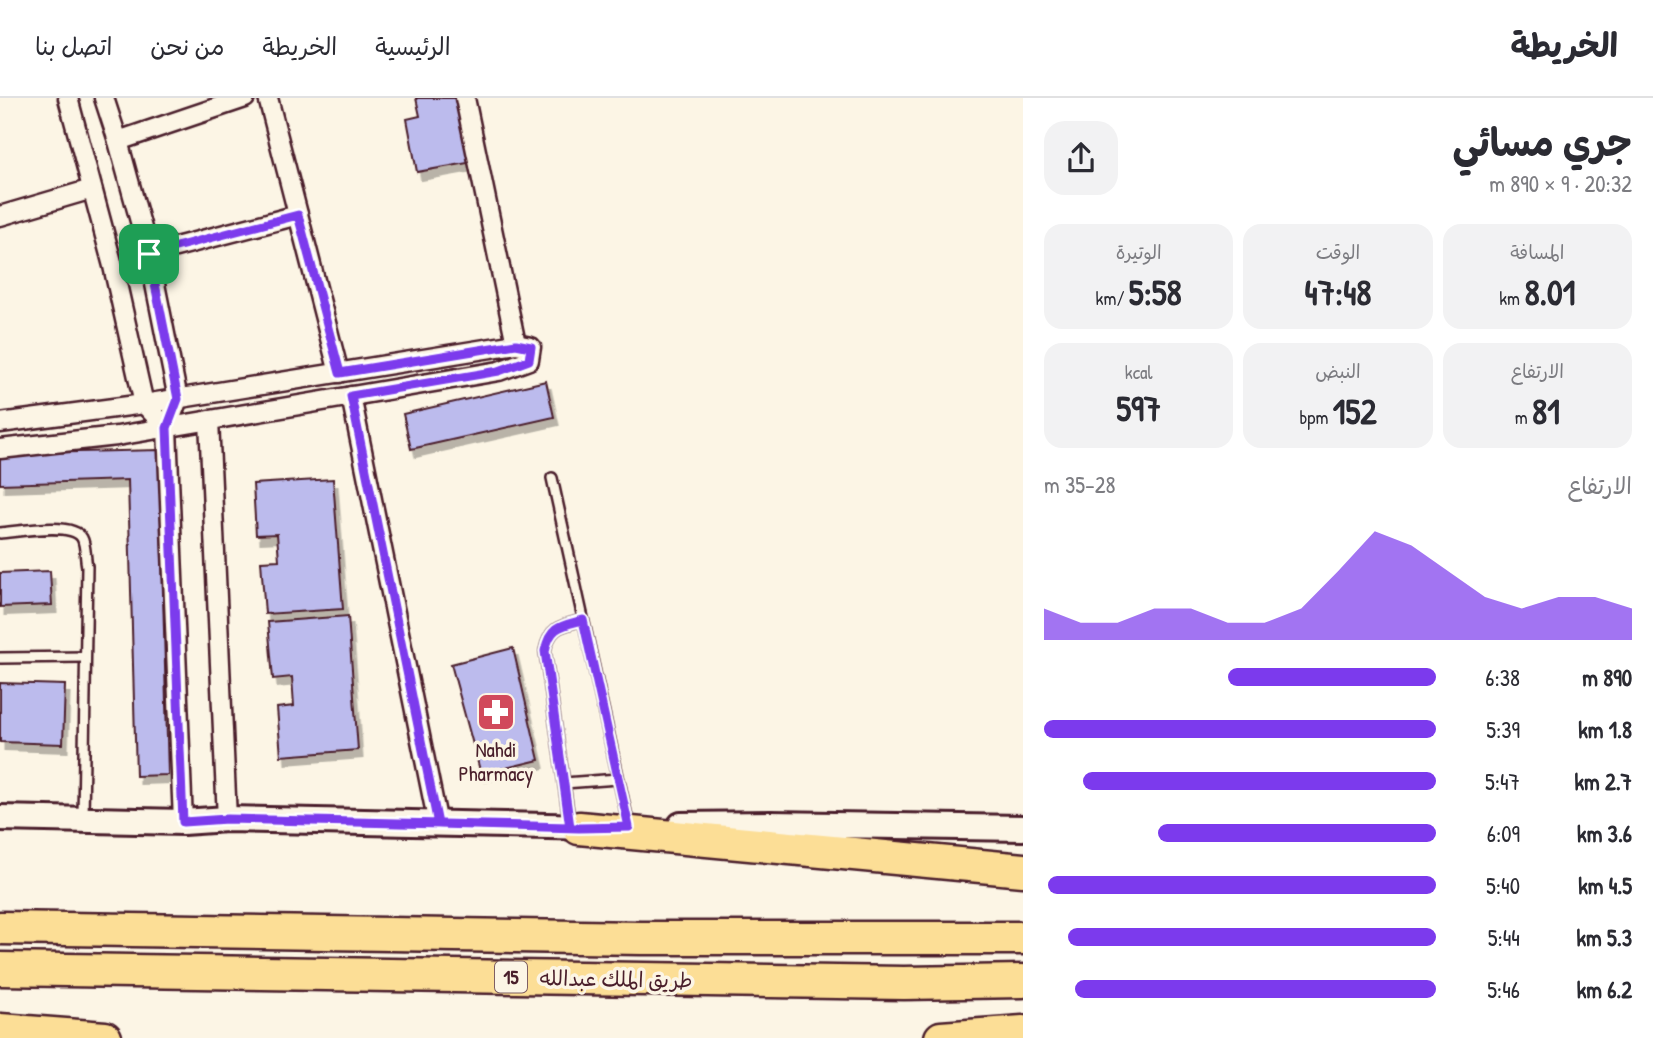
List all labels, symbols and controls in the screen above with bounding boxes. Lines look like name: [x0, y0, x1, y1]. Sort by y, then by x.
text: الخريطة: [1511, 23, 1618, 67]
text: اتصل بنا: [35, 30, 112, 62]
text: من نحن: [150, 30, 224, 62]
text: الخريطة: [262, 30, 337, 62]
text: الرئيسية: [375, 30, 451, 62]
text: جري مسائي: [1452, 116, 1632, 168]
button: share: [1044, 121, 1118, 195]
text: 20:32 · 9 × 890 m: [1489, 168, 1632, 199]
pin: [119, 224, 179, 284]
icon: arrive: [130, 235, 168, 273]
text: الوتيرة: [1116, 239, 1162, 265]
text: الوقت: [1316, 239, 1360, 265]
text: المسافة: [1510, 239, 1564, 265]
text: 5:58: [1129, 269, 1182, 316]
text: 47:48: [1305, 269, 1371, 316]
text: 8.01: [1524, 269, 1575, 316]
text: /km: [1096, 285, 1129, 311]
text: km: [1499, 285, 1524, 311]
text: النبض: [1315, 358, 1361, 384]
text: الارتفاع: [1511, 358, 1564, 384]
text: kcal: [1125, 359, 1153, 385]
text: 597: [1116, 385, 1161, 432]
text: 152: [1333, 388, 1377, 435]
text: 81: [1532, 388, 1560, 435]
text: bpm: [1299, 404, 1333, 430]
text: m: [1515, 404, 1532, 430]
text: 28–35 m: [1044, 469, 1115, 500]
text: الارتفاع: [1568, 470, 1632, 501]
text: 6:38: [1485, 662, 1520, 693]
text: 890 m: [1582, 662, 1632, 693]
pharmacy icon: Nahdi Pharmacy: [475, 691, 517, 733]
text: 5:39: [1486, 714, 1520, 745]
text: 1.8 km: [1578, 714, 1632, 745]
place label: Nahdi Pharmacy: [459, 735, 534, 788]
text: 5:47: [1485, 766, 1520, 797]
text: 2.7 km: [1574, 766, 1632, 797]
text: 6:09: [1487, 818, 1520, 849]
text: 3.6 km: [1577, 818, 1632, 849]
text: 5:40: [1486, 870, 1520, 901]
text: 4.5 km: [1578, 870, 1632, 901]
text: 5:44: [1488, 922, 1520, 953]
text: 5.3 km: [1577, 922, 1632, 953]
road number: 15: [495, 962, 527, 992]
street label: طريق الملك عبدالله: [539, 963, 693, 995]
text: 5:46: [1487, 974, 1520, 1005]
text: 6.2 km: [1577, 974, 1632, 1005]

